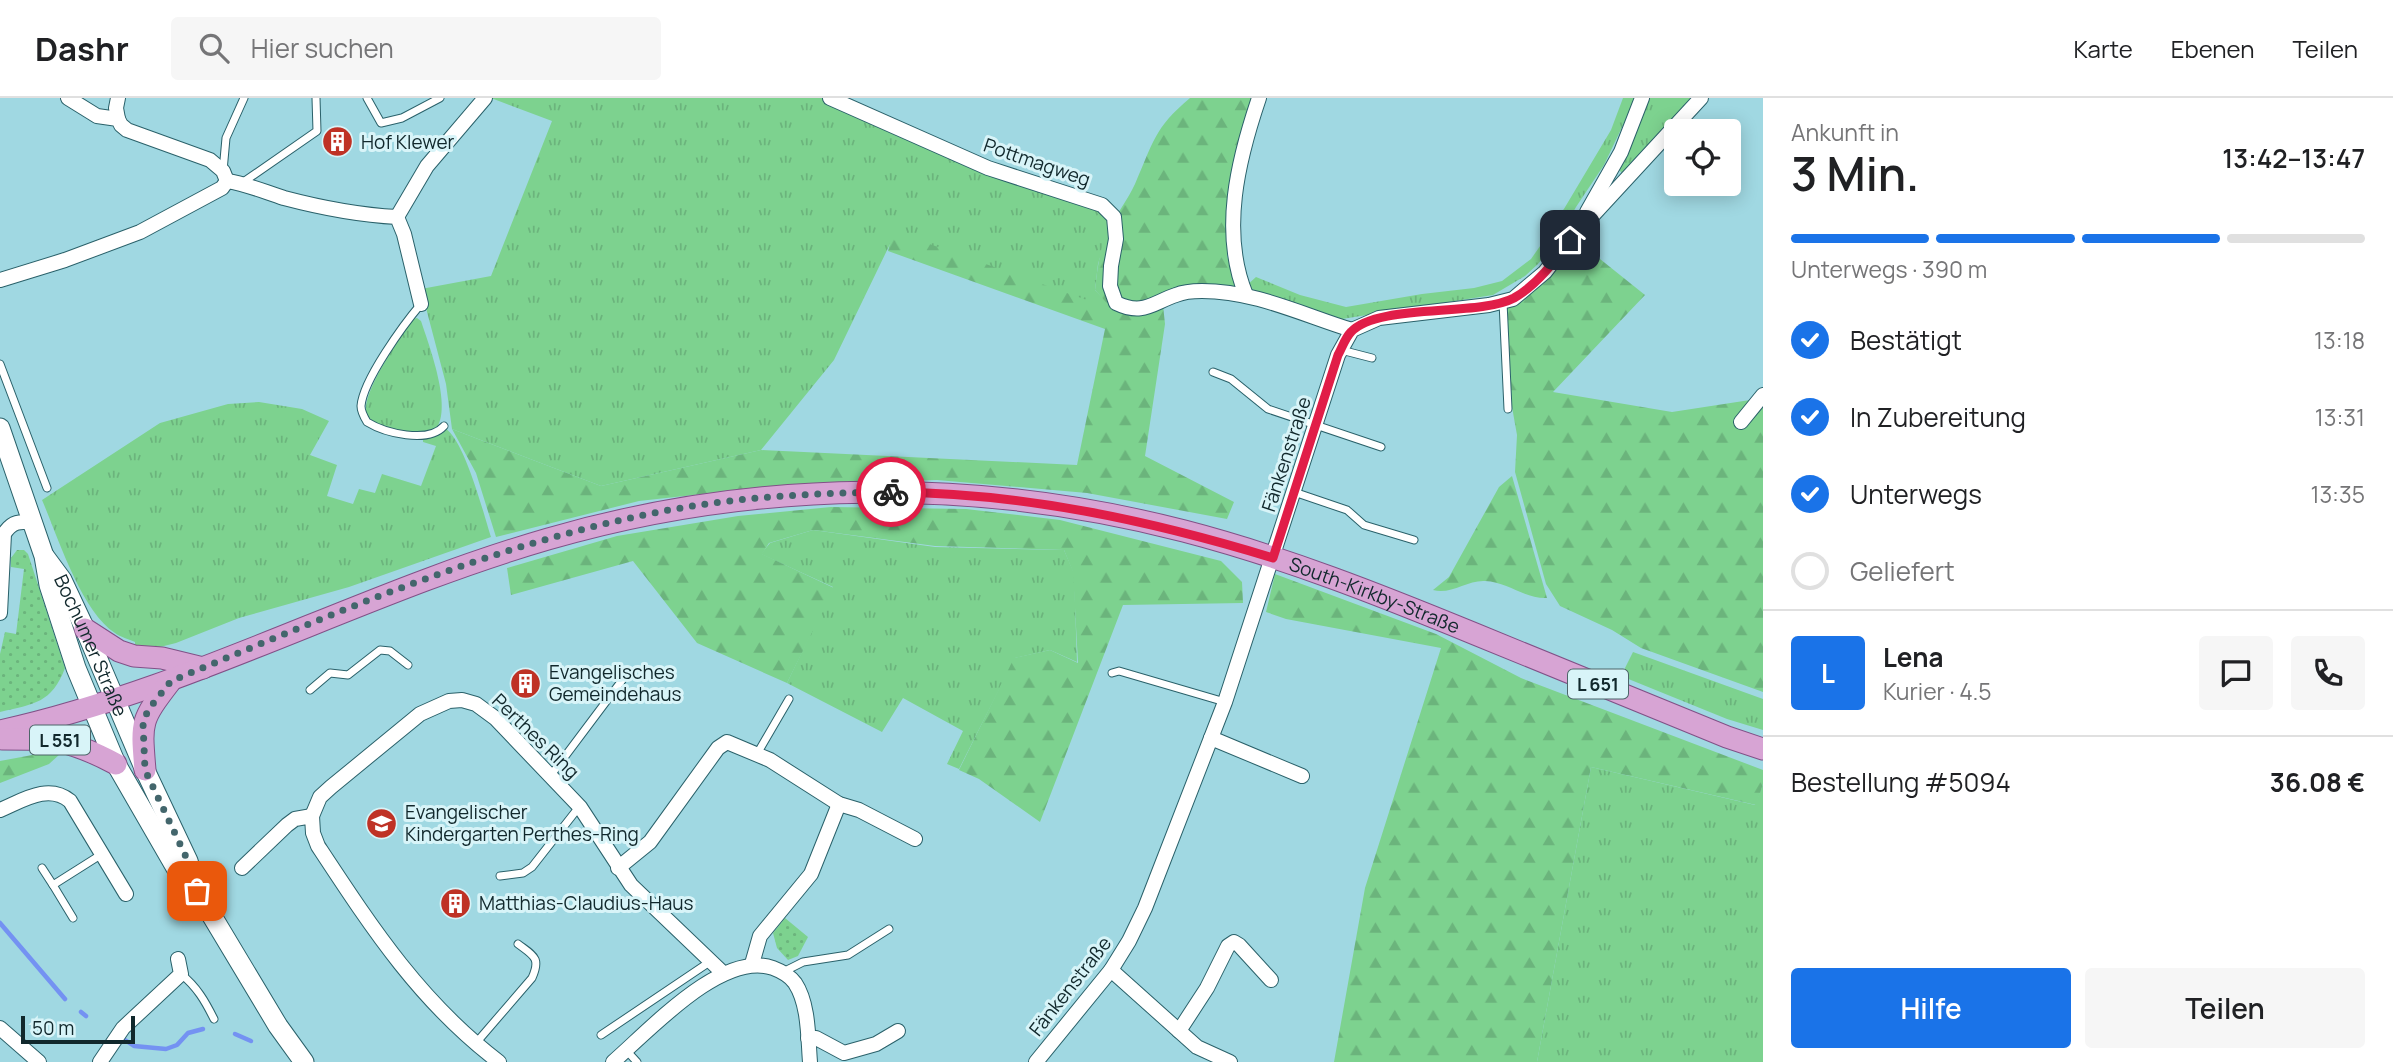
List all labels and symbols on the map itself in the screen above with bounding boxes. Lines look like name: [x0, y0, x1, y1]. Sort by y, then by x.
building icon: Hof Klewer: [321, 125, 355, 159]
place label: Hof Klewer: [361, 129, 455, 155]
street label: Pottmagweg: [980, 132, 1094, 192]
pin: [1540, 210, 1600, 270]
street label: Fänkenstraße: [1255, 393, 1317, 515]
courier: [856, 457, 926, 527]
street label: South-Kirkby-Straße: [1286, 551, 1464, 639]
street label: Bochumer Straße: [48, 570, 134, 720]
place label: Evangelisches Gemeindehaus: [549, 659, 682, 707]
building icon: Evangelisches Gemeindehaus: [509, 666, 543, 700]
road number: L 651: [1568, 670, 1628, 698]
street label: Perthes Ring: [487, 688, 585, 784]
road number: L 551: [30, 726, 90, 754]
place label: Evangelischer Kindergarten Perthes-Ring: [405, 799, 639, 847]
school or university icon: Evangelischer Kindergarten Perthes-Ring: [365, 806, 399, 840]
pin: [167, 861, 227, 921]
building icon: Matthias-Claudius-Haus: [439, 886, 473, 920]
place label: Matthias-Claudius-Haus: [479, 890, 693, 916]
street label: Fänkenstraße: [1023, 931, 1117, 1041]
scale bar: [21, 1013, 135, 1045]

